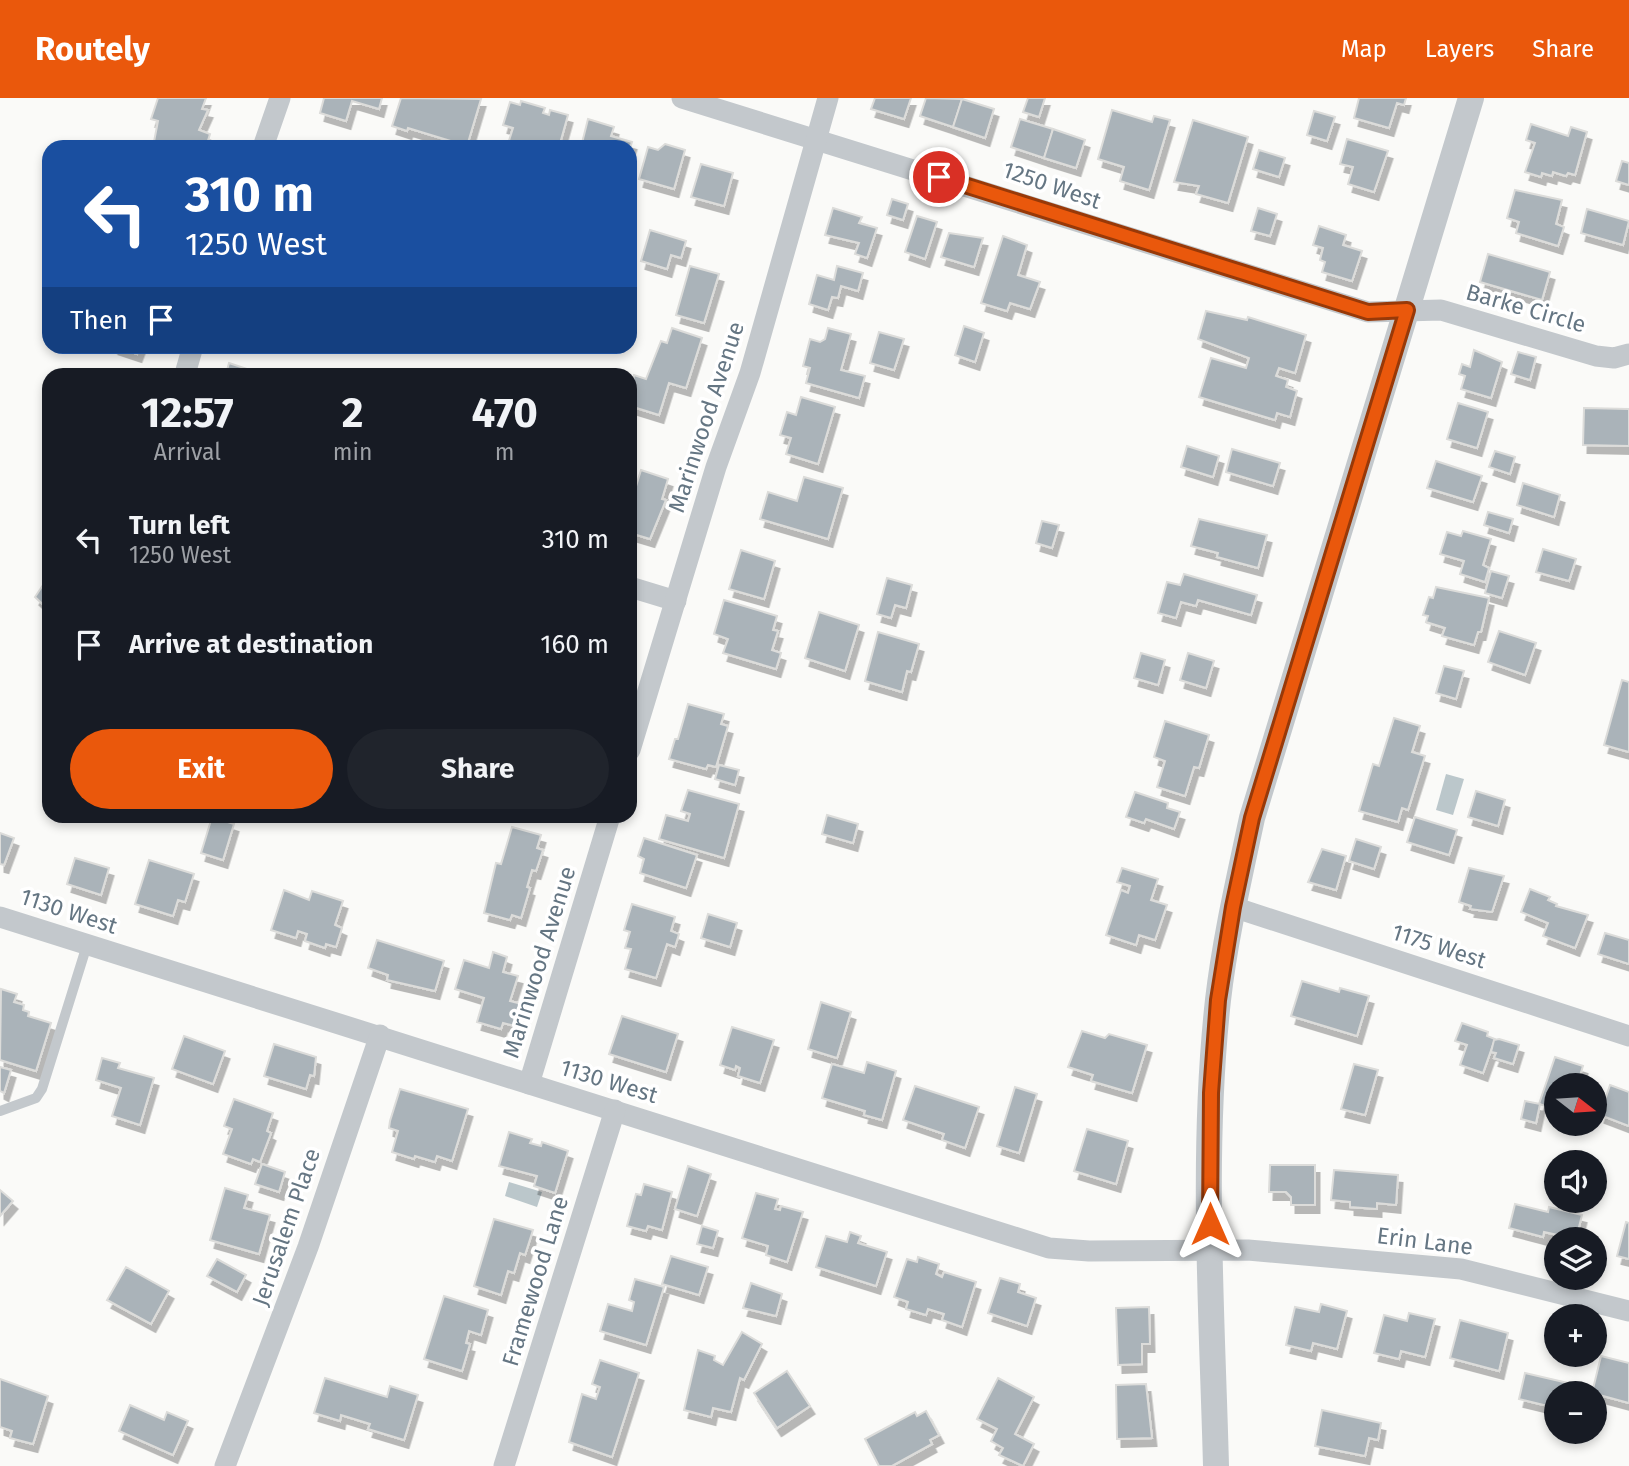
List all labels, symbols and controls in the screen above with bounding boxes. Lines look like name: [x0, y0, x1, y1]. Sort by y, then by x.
text: Routely: [35, 29, 150, 69]
text: Map: [1341, 35, 1387, 63]
text: Layers: [1425, 35, 1494, 63]
text: Share: [1532, 35, 1594, 63]
pin: [909, 147, 969, 207]
street label: 1250 West: [999, 155, 1105, 215]
icon: arrive: [920, 158, 958, 196]
text: 310 m: [185, 165, 314, 224]
icon: left: [70, 168, 161, 259]
text: 1250 West: [185, 225, 327, 263]
street label: Barke Circle: [1463, 278, 1589, 338]
icon: arrive: [142, 301, 180, 339]
text: Then: [70, 305, 128, 336]
street label: Marinwood Avenue: [662, 318, 750, 516]
text: 12:57: [141, 388, 234, 438]
text: 2: [342, 388, 363, 438]
text: 470: [472, 388, 538, 438]
text: Arrival: [154, 438, 221, 466]
text: min: [333, 438, 372, 466]
text: m: [495, 438, 515, 466]
text: Turn left: [129, 510, 230, 541]
icon: left: [70, 521, 108, 559]
text: 310 m: [542, 524, 609, 555]
text: 1250 West: [129, 541, 231, 569]
icon: arrive: [70, 626, 108, 664]
text: Arrive at destination: [129, 629, 373, 660]
text: 160 m: [540, 629, 609, 660]
button: Exit: [70, 729, 333, 809]
button: Share: [347, 729, 609, 809]
street label: Marinwood Avenue: [497, 863, 581, 1061]
street label: 1130 West: [17, 882, 122, 940]
street label: 1175 West: [1388, 918, 1490, 975]
street label: 1130 West: [557, 1053, 662, 1109]
north arrow: [1544, 1073, 1606, 1136]
map controls: [1544, 1073, 1607, 1444]
street label: Jerusalem Place: [246, 1144, 326, 1310]
button: sound: [1544, 1150, 1607, 1213]
position arrow: [1173, 1187, 1247, 1261]
street label: Framewood Lane: [496, 1193, 574, 1369]
street label: Erin Lane: [1375, 1221, 1475, 1261]
button: layers: [1544, 1227, 1607, 1290]
button: +: [1544, 1304, 1607, 1367]
button: −: [1544, 1381, 1607, 1444]

